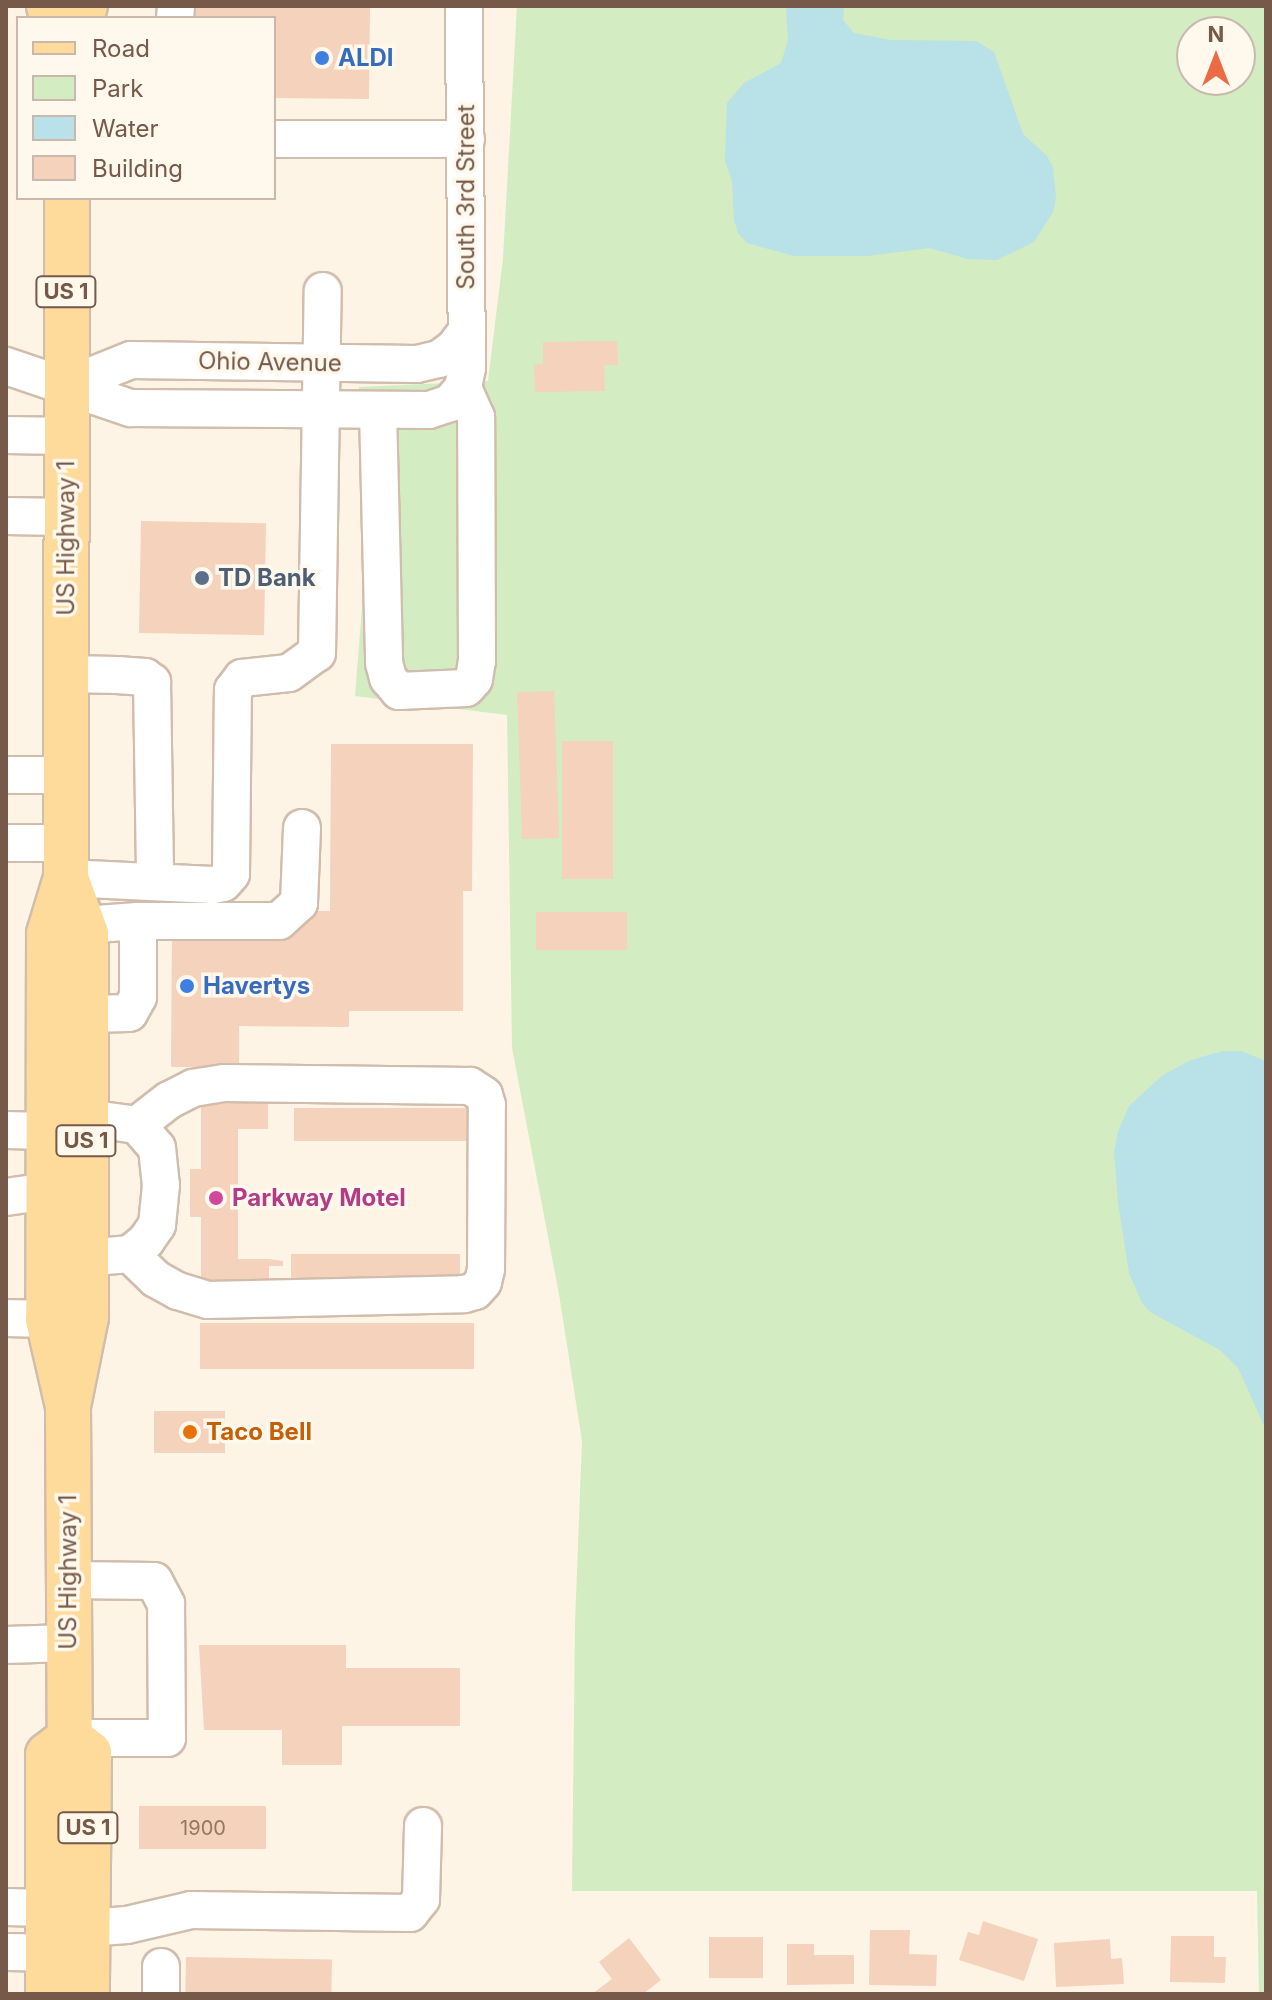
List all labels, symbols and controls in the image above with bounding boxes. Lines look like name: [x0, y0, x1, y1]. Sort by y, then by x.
legend: [16, 16, 276, 200]
north arrow: [1176, 16, 1256, 96]
text: N: [1208, 21, 1224, 47]
text: Road: [92, 34, 150, 63]
place label: ALDI: [338, 44, 394, 72]
marker: ALDI: [313, 49, 331, 67]
text: Park: [92, 74, 143, 103]
street label: South 3rd Street: [452, 104, 480, 290]
text: Water: [92, 114, 159, 143]
text: Building: [92, 154, 183, 183]
road number: US 1: [34, 274, 98, 310]
street label: Ohio Avenue: [198, 346, 342, 378]
street label: US Highway 1: [52, 460, 80, 616]
place label: TD Bank: [218, 564, 316, 592]
marker: TD Bank: [193, 569, 211, 587]
place label: Havertys: [203, 972, 310, 1000]
marker: Havertys: [178, 977, 196, 995]
road number: US 1: [54, 1123, 118, 1159]
place label: Parkway Motel: [232, 1184, 406, 1212]
marker: Parkway Motel: [207, 1189, 225, 1207]
place label: Taco Bell: [206, 1418, 312, 1446]
marker: Taco Bell: [181, 1423, 199, 1441]
street label: US Highway 1: [54, 1494, 82, 1650]
road number: US 1: [56, 1810, 120, 1846]
house number: 1900: [180, 1816, 226, 1840]

